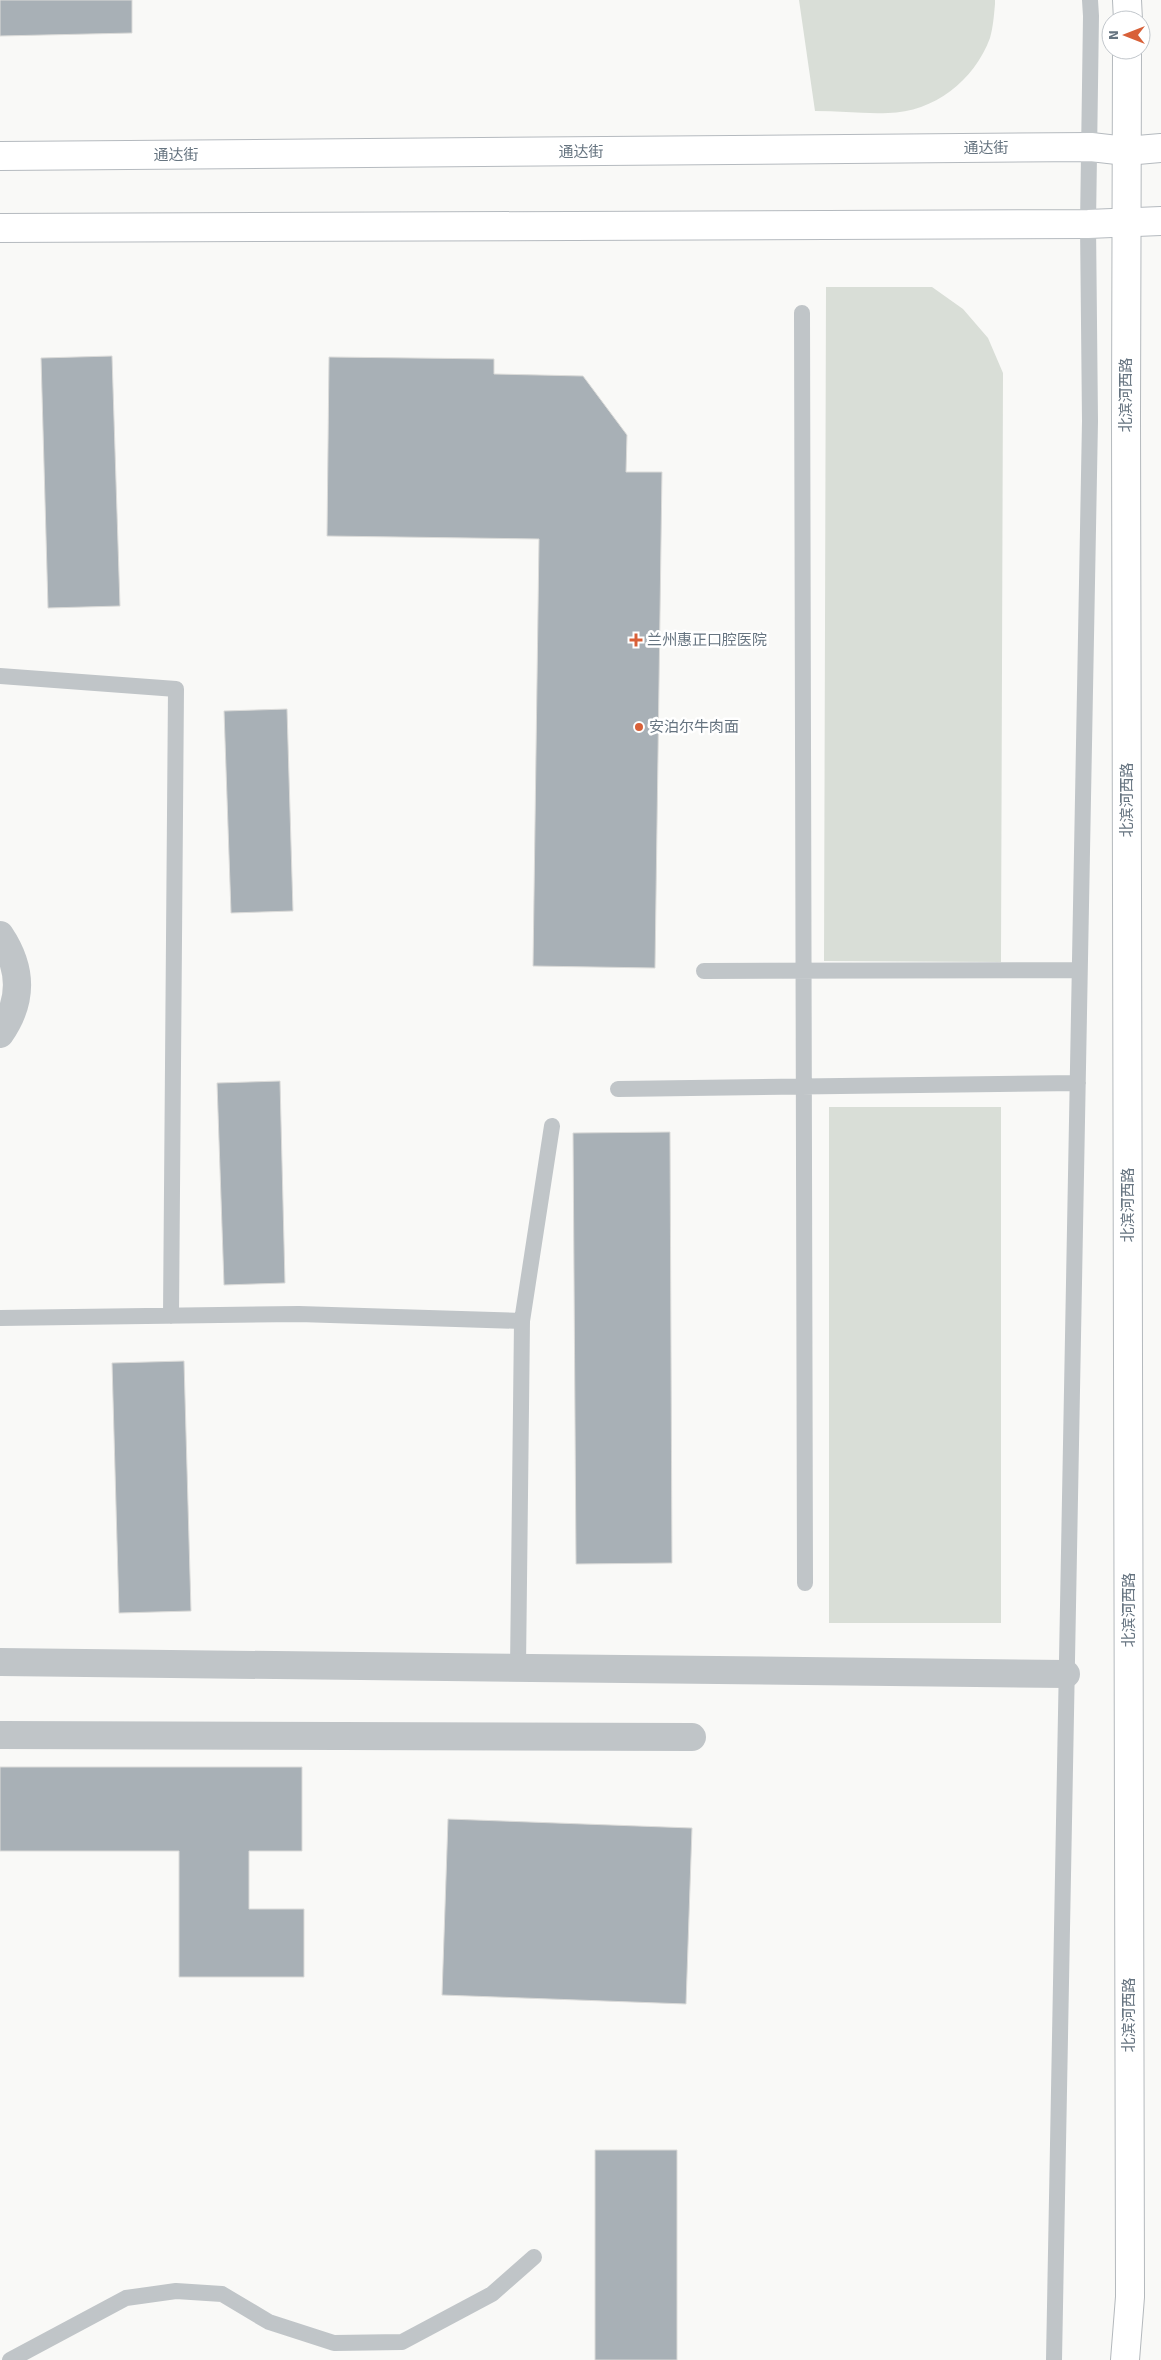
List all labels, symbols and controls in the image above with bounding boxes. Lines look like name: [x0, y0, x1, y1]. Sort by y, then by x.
north arrow: [1101, 10, 1151, 60]
text: N: [1105, 30, 1122, 40]
street label: 通达街: [963, 139, 1009, 157]
street label: 通达街: [558, 143, 604, 161]
street label: 通达街: [153, 146, 199, 164]
street label: 北滨河西路: [1117, 357, 1135, 433]
place label: 兰州惠正口腔医院: [647, 631, 767, 649]
marker: 兰州惠正口腔医院: [629, 633, 643, 647]
place label: 安泊尔牛肉面: [649, 718, 739, 736]
marker: 安泊尔牛肉面: [633, 721, 645, 733]
street label: 北滨河西路: [1118, 762, 1136, 838]
street label: 北滨河西路: [1119, 1167, 1137, 1243]
street label: 北滨河西路: [1120, 1572, 1138, 1648]
street label: 北滨河西路: [1120, 1977, 1138, 2053]

